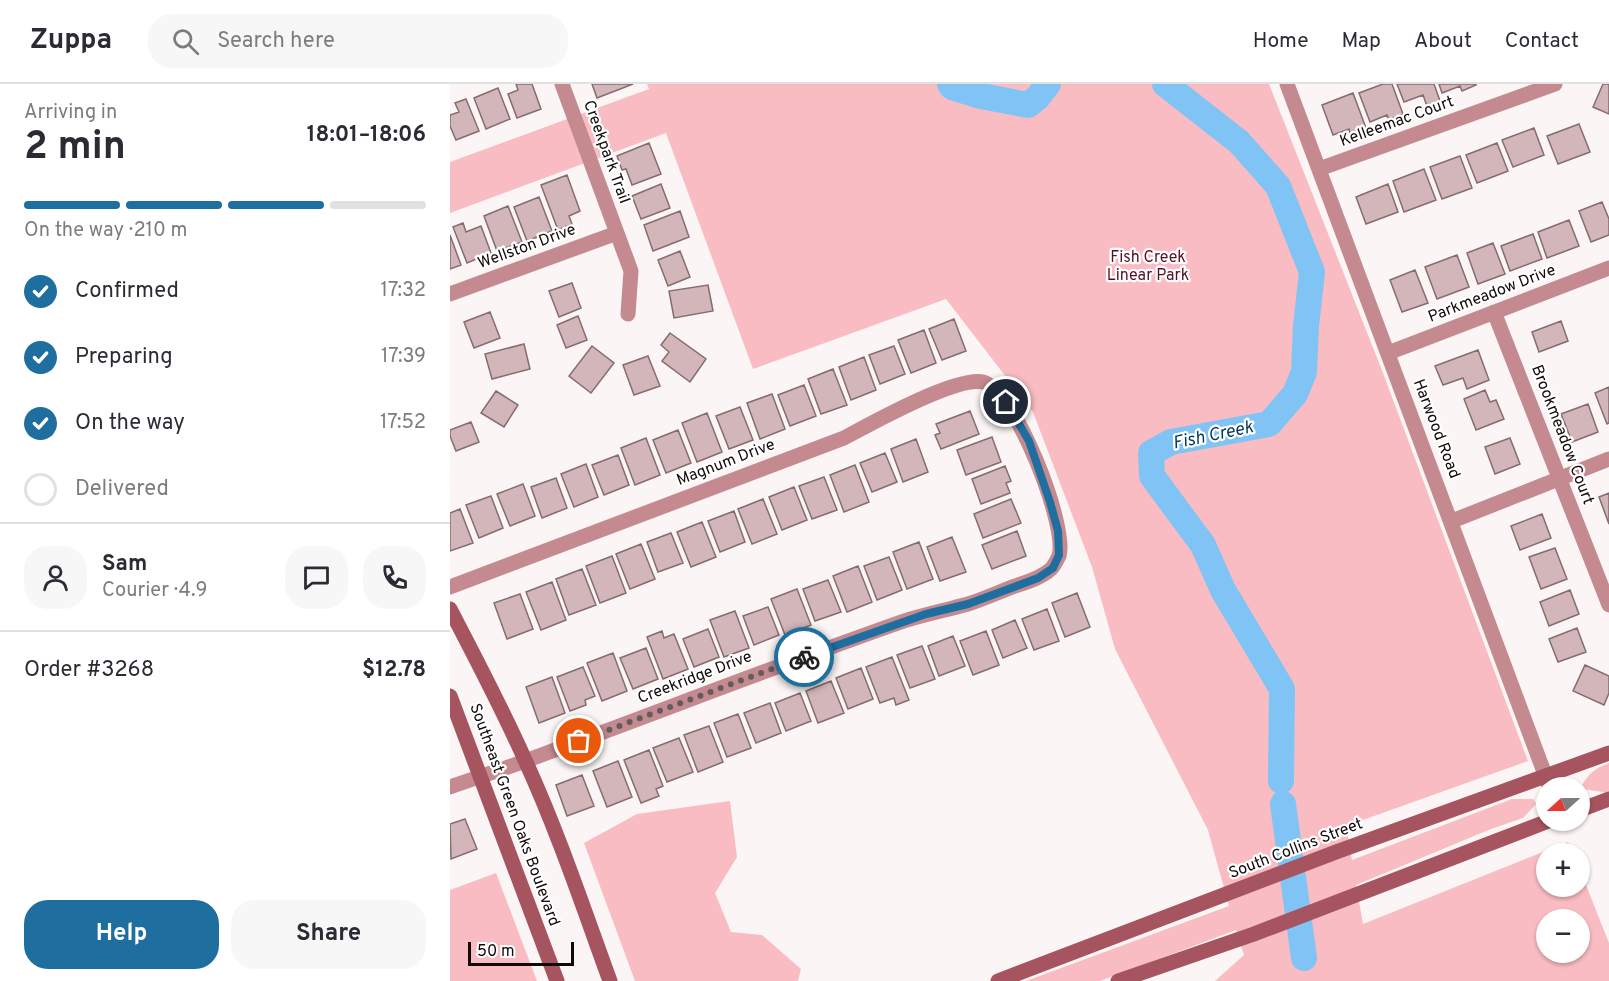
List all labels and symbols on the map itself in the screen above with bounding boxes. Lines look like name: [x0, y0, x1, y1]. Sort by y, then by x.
street label: Kelleemac Court: [1337, 92, 1457, 152]
street label: Creekpark Trail: [578, 98, 634, 206]
street label: Wellston Drive: [475, 220, 579, 274]
park label: Fish Creek Linear Park: [1107, 248, 1189, 286]
street label: Parkmeadow Drive: [1425, 260, 1559, 328]
street label: Brookmeadow Court: [1526, 362, 1598, 508]
pin: [980, 376, 1031, 427]
street label: Harwood Road: [1408, 376, 1464, 482]
water label: Fish Creek: [1171, 416, 1256, 456]
street label: Magnum Drive: [674, 435, 778, 491]
courier: [774, 627, 834, 687]
street label: Creekridge Drive: [635, 647, 755, 709]
street label: Southeast Green Oaks Boulevard: [464, 701, 564, 929]
pin: [553, 715, 604, 766]
north arrow: [1536, 777, 1590, 831]
street label: South Collins Street: [1226, 814, 1366, 884]
scale bar: [468, 939, 574, 966]

